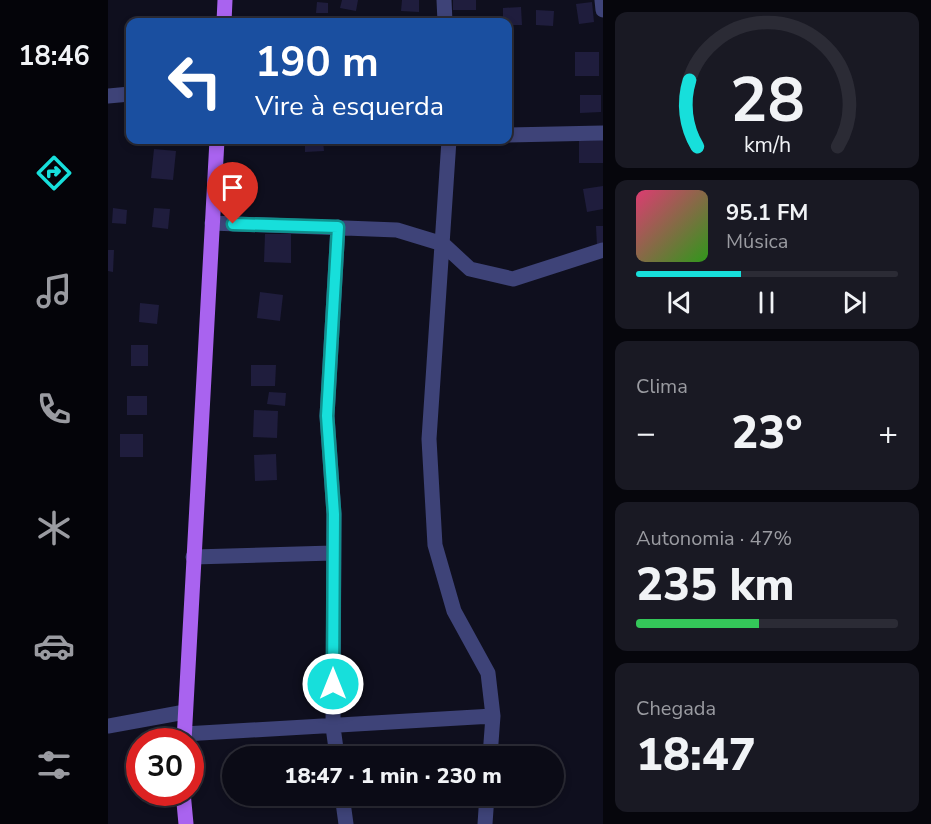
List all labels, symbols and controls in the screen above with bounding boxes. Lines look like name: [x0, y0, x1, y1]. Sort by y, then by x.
text: 190 m: [255, 34, 379, 91]
text: 18:46: [18, 38, 90, 75]
icon: left: [156, 42, 234, 120]
text: 28: [730, 58, 804, 143]
text: Vire à esquerda: [255, 88, 444, 125]
text: km/h: [743, 130, 791, 160]
icon: directions: [33, 152, 75, 194]
pin: [207, 162, 258, 224]
icon: arrive: [216, 171, 249, 204]
text: 95.1 FM: [726, 198, 808, 228]
text: Música: [726, 228, 788, 255]
icon: music: [33, 270, 75, 312]
icon: previous: [663, 286, 696, 319]
icon: pause: [750, 286, 783, 319]
icon: next: [838, 286, 871, 319]
text: Clima: [636, 373, 688, 400]
icon: phone: [33, 388, 75, 430]
text: 23°: [731, 403, 803, 464]
text: −: [636, 411, 656, 456]
text: +: [878, 411, 898, 456]
icon: climate: [33, 507, 75, 549]
text: Autonomia · 47%: [636, 525, 792, 552]
text: 235 km: [636, 555, 795, 616]
icon: car: [33, 625, 75, 667]
position arrow: [301, 652, 365, 716]
text: Chegada: [636, 695, 716, 722]
text: 18:47: [636, 725, 756, 786]
speed limit sign: 30: [126, 728, 204, 806]
icon: filters: [33, 744, 75, 786]
text: 18:47 · 1 min · 230 m: [284, 761, 502, 791]

